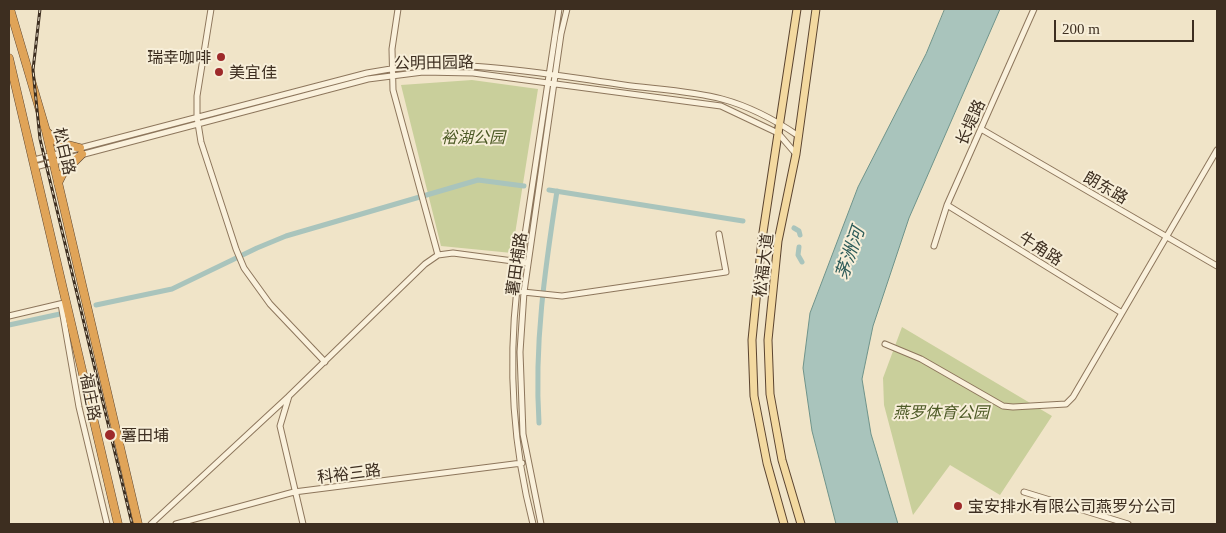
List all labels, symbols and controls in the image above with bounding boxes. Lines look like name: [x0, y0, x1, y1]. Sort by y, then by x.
scale bar: [1056, 10, 1196, 42]
text: 200 m: [1062, 21, 1100, 37]
place label: 瑞幸咖啡: [147, 47, 211, 67]
marker: 瑞幸咖啡: [215, 51, 227, 63]
street label: 公明田园路: [394, 52, 474, 72]
place label: 美宜佳: [229, 62, 277, 82]
marker: 美宜佳: [213, 66, 225, 78]
street label: 长堤路: [951, 96, 989, 148]
street label: 松白路: [50, 125, 80, 177]
park label: 裕湖公园: [441, 127, 505, 147]
street label: 朗东路: [1080, 167, 1132, 207]
water label: 茅洲河: [830, 224, 868, 282]
street label: 牛角路: [1016, 227, 1066, 269]
street label: 薯田埔路: [502, 231, 530, 297]
street label: 松福大道: [750, 232, 776, 298]
street label: 福庄路: [77, 372, 105, 422]
park label: 燕罗体育公园: [893, 402, 989, 422]
place label: 薯田埔: [121, 425, 169, 445]
marker: 薯田埔: [103, 428, 117, 442]
street label: 科裕三路: [316, 460, 382, 486]
place label: 宝安排水有限公司燕罗分公司: [968, 496, 1176, 516]
marker: 宝安排水有限公司燕罗分公司: [952, 500, 964, 512]

